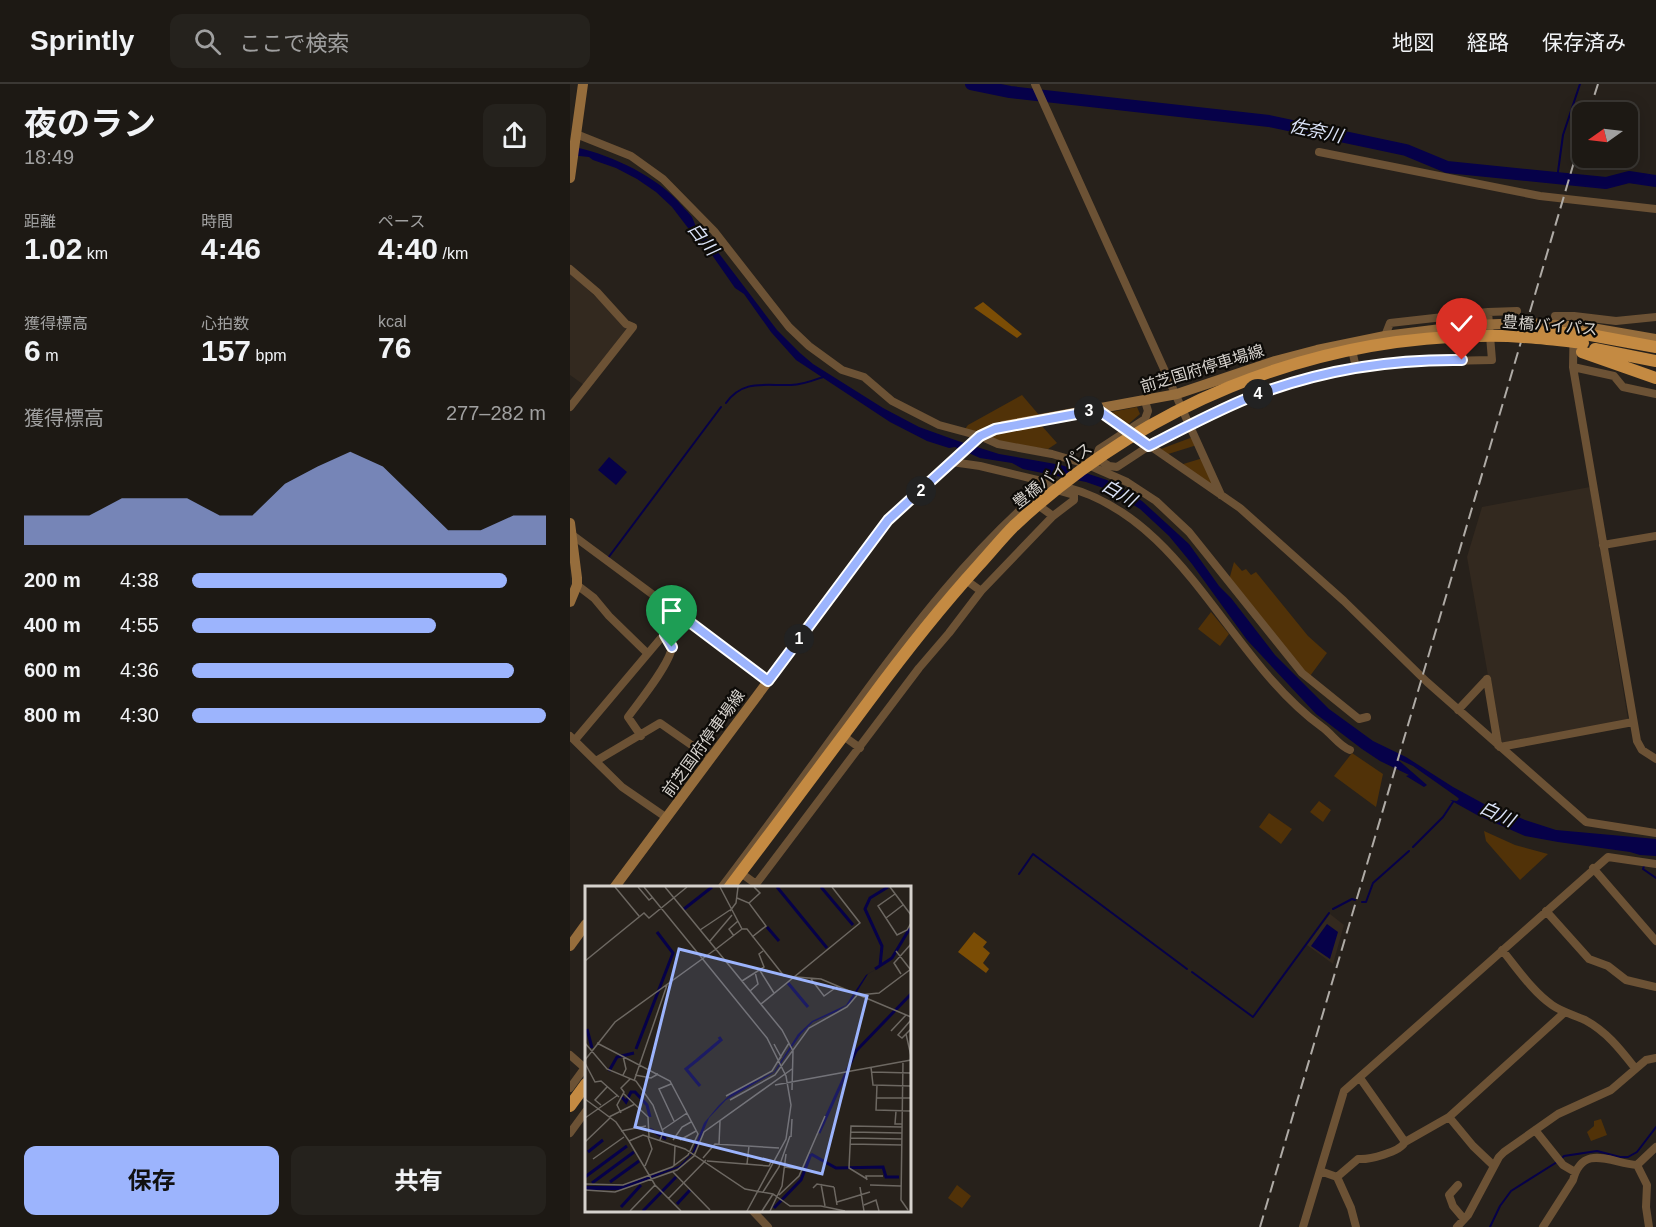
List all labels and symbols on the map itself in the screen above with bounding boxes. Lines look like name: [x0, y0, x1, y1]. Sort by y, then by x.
north arrow: [1572, 102, 1638, 168]
water label: 佐奈川: [1288, 116, 1346, 147]
water label: 白川: [684, 219, 723, 261]
pin: [1436, 298, 1487, 360]
street label: 豊橋バイパス: [1502, 313, 1598, 338]
street label: 前芝国府停車場線: [1138, 342, 1266, 395]
pin: 4: [1243, 379, 1273, 409]
pin: 3: [1074, 396, 1104, 426]
street label: 豊橋バイパス: [1009, 439, 1095, 512]
water label: 白川: [1098, 475, 1141, 512]
pin: 2: [906, 476, 936, 506]
pin: [646, 585, 697, 647]
pin: 1: [784, 624, 814, 654]
street label: 前芝国府停車場線: [659, 687, 748, 800]
water label: 白川: [1476, 797, 1519, 832]
inset map: [585, 886, 910, 1212]

